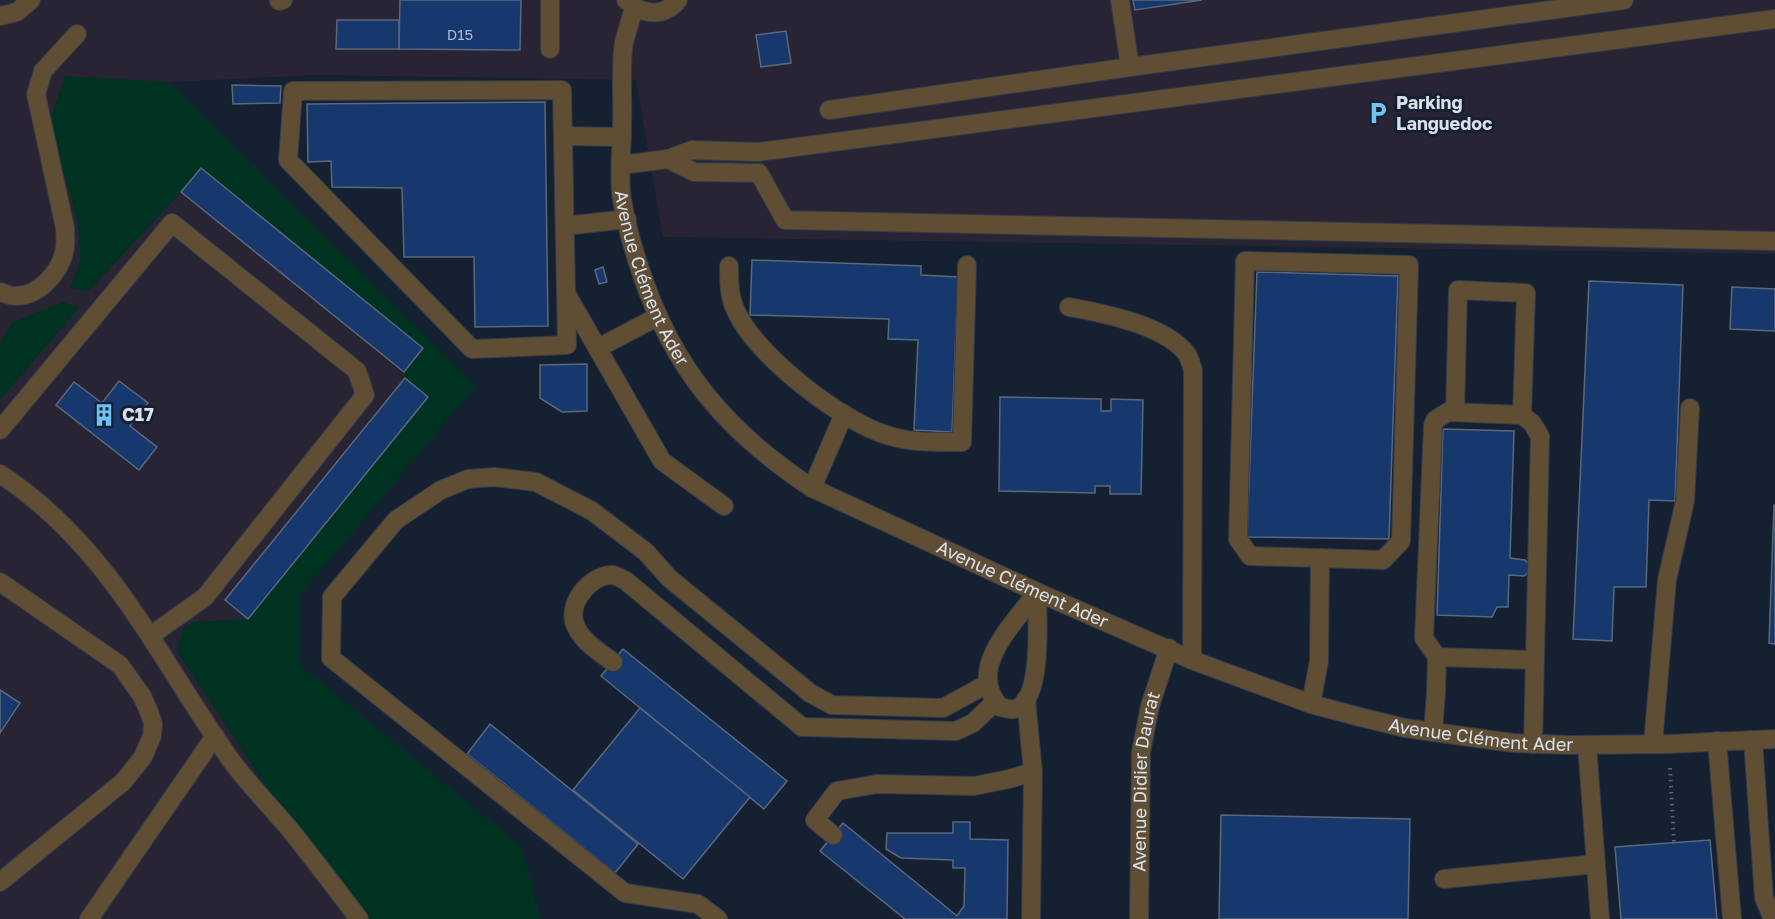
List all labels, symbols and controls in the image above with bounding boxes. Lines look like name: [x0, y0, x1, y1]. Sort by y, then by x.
house number: D15: [447, 25, 473, 43]
place label: Parking Languedoc: [1396, 91, 1492, 134]
parking icon: Parking Languedoc: [1365, 100, 1391, 126]
street label: Avenue Clément Ader: [611, 189, 694, 369]
building icon: C17: [91, 402, 117, 428]
place label: C17: [122, 403, 154, 425]
street label: Avenue Clément Ader: [934, 535, 1112, 632]
street label: Avenue Didier Daurat: [1128, 688, 1164, 872]
street label: Avenue Clément Ader: [1387, 712, 1574, 755]

